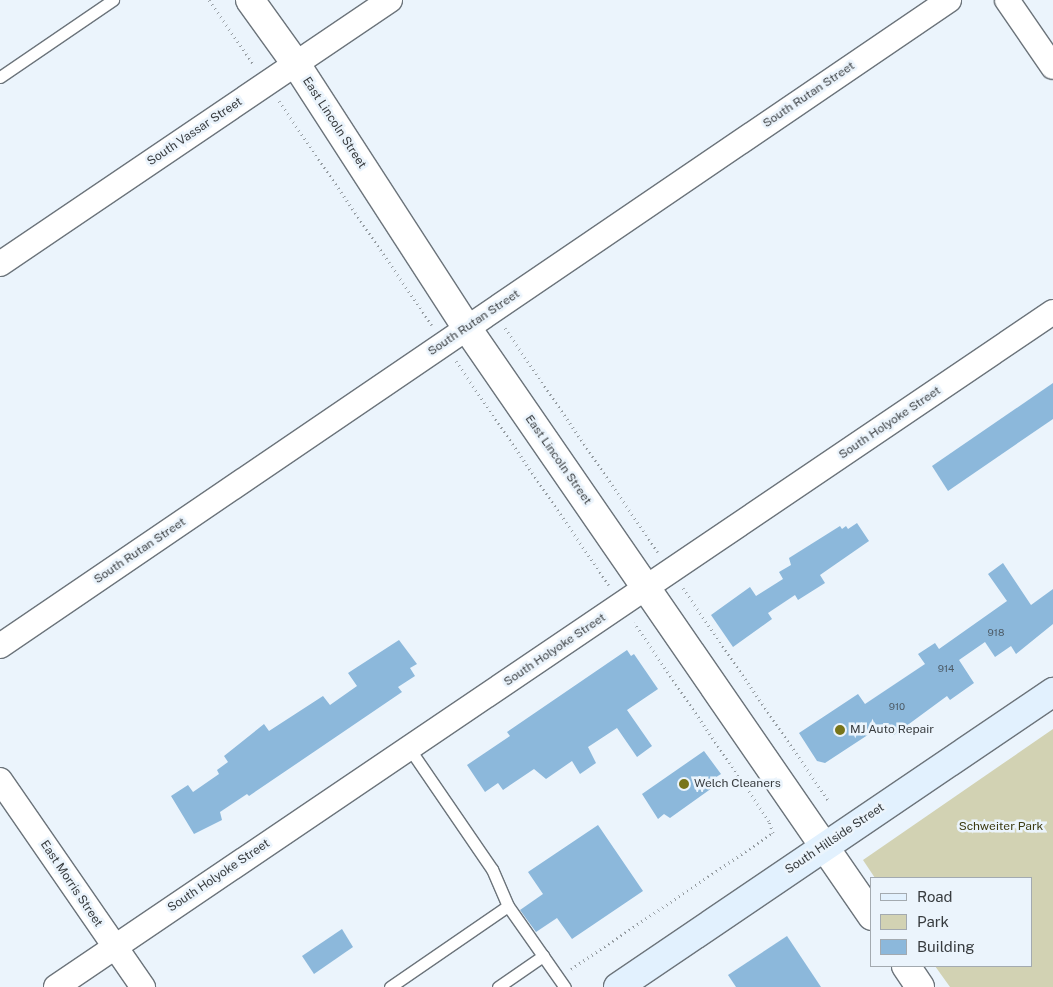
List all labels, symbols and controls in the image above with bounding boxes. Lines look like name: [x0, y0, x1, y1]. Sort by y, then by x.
street label: South Rutan Street: [760, 59, 858, 131]
street label: East Lincoln Street: [299, 75, 369, 171]
street label: South Vassar Street: [145, 95, 245, 169]
street label: South Rutan Street: [425, 287, 523, 359]
street label: South Holyoke Street: [836, 384, 944, 462]
street label: East Lincoln Street: [522, 412, 594, 508]
street label: South Rutan Street: [91, 515, 189, 587]
street label: South Holyoke Street: [501, 611, 609, 689]
house number: 918: [988, 627, 1004, 639]
house number: 914: [938, 663, 954, 675]
house number: 910: [889, 701, 905, 713]
place label: MJ Auto Repair: [850, 723, 934, 737]
marker: MJ Auto Repair: [834, 724, 846, 736]
place label: Welch Cleaners: [694, 777, 781, 791]
marker: Welch Cleaners: [678, 778, 690, 790]
street label: South Hillside Street: [783, 800, 887, 878]
park label: Schweiter Park: [959, 820, 1043, 834]
street label: South Holyoke Street: [165, 837, 273, 915]
street label: East Morris Street: [37, 838, 105, 930]
legend: [870, 877, 1033, 967]
text: Road: [917, 888, 953, 905]
text: Park: [917, 913, 949, 930]
text: Building: [917, 938, 975, 955]

